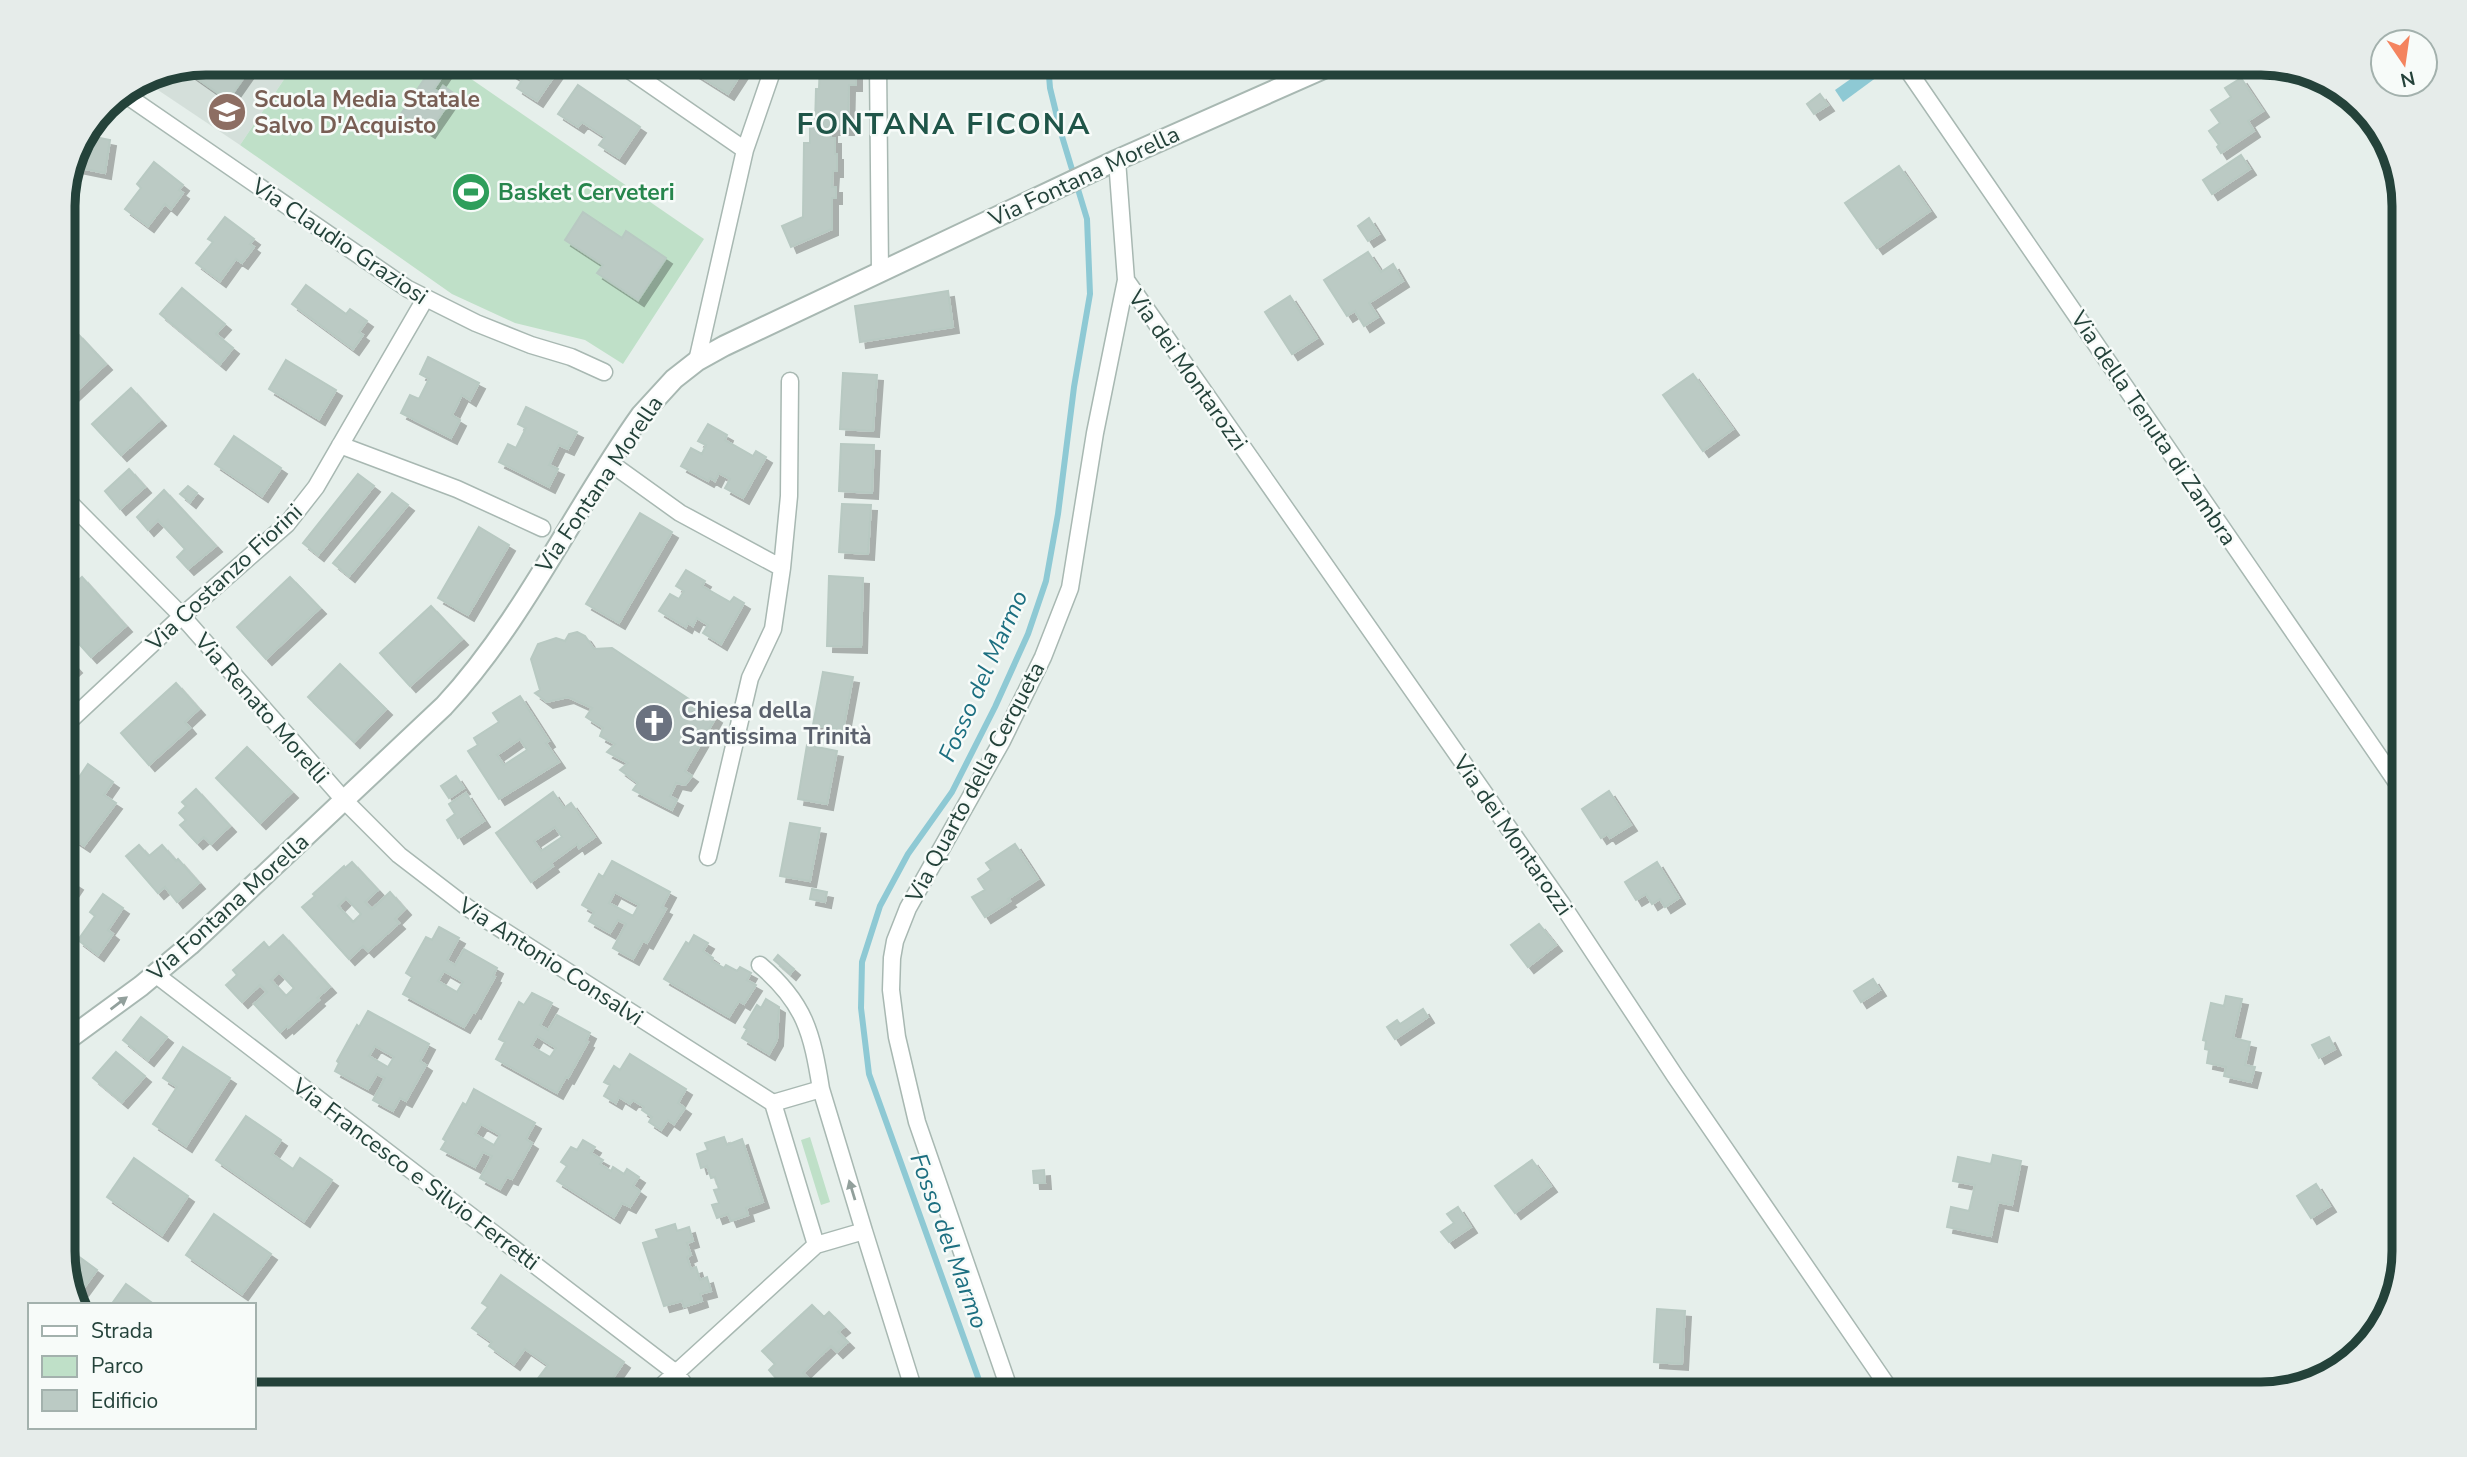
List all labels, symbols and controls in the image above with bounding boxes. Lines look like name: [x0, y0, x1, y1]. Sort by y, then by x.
north arrow: [2369, 28, 2439, 98]
text: N: [2398, 64, 2417, 93]
place label: Scuola Media Statale Salvo D'Acquisto: [254, 84, 480, 141]
school or university icon: Scuola Media Statale Salvo D'Acquisto: [206, 91, 248, 133]
district label: FONTANA FICONA: [796, 104, 1092, 145]
street label: Via Fontana Morella: [983, 119, 1185, 235]
street label: Via Claudio Graziosi: [245, 170, 434, 312]
sports icon: Basket Cerveteri: [450, 171, 492, 213]
place label: Basket Cerveteri: [498, 177, 675, 208]
street label: Via dei Montarozzi: [1120, 283, 1255, 457]
street label: Via della Tenuta di Zambra: [2063, 304, 2244, 552]
street label: Via Fontana Morella: [528, 390, 670, 580]
street label: Via Costanzo Fiorini: [139, 497, 309, 659]
water label: Fosso del Marmo: [931, 585, 1035, 767]
street label: Via Renato Morelli: [187, 626, 336, 790]
street label: Via Quarto della Cerqueta: [898, 656, 1052, 909]
place label: Chiesa della Santissima Trinità: [681, 695, 872, 752]
church icon: Chiesa della Santissima Trinità: [633, 702, 675, 744]
street label: Via dei Montarozzi: [1445, 748, 1580, 922]
street label: Via Fontana Morella: [140, 826, 316, 989]
street label: Via Antonio Consalvi: [452, 889, 649, 1033]
one-way arrow: [110, 996, 128, 1010]
street label: Via Francesco e Silvio Ferretti: [285, 1071, 546, 1278]
water label: Fosso del Marmo: [902, 1149, 996, 1333]
one-way arrow: [846, 1180, 856, 1201]
legend: [28, 1303, 256, 1429]
text: Strada: [91, 1317, 153, 1345]
text: Parco: [91, 1352, 144, 1380]
text: Edificio: [91, 1387, 158, 1415]

